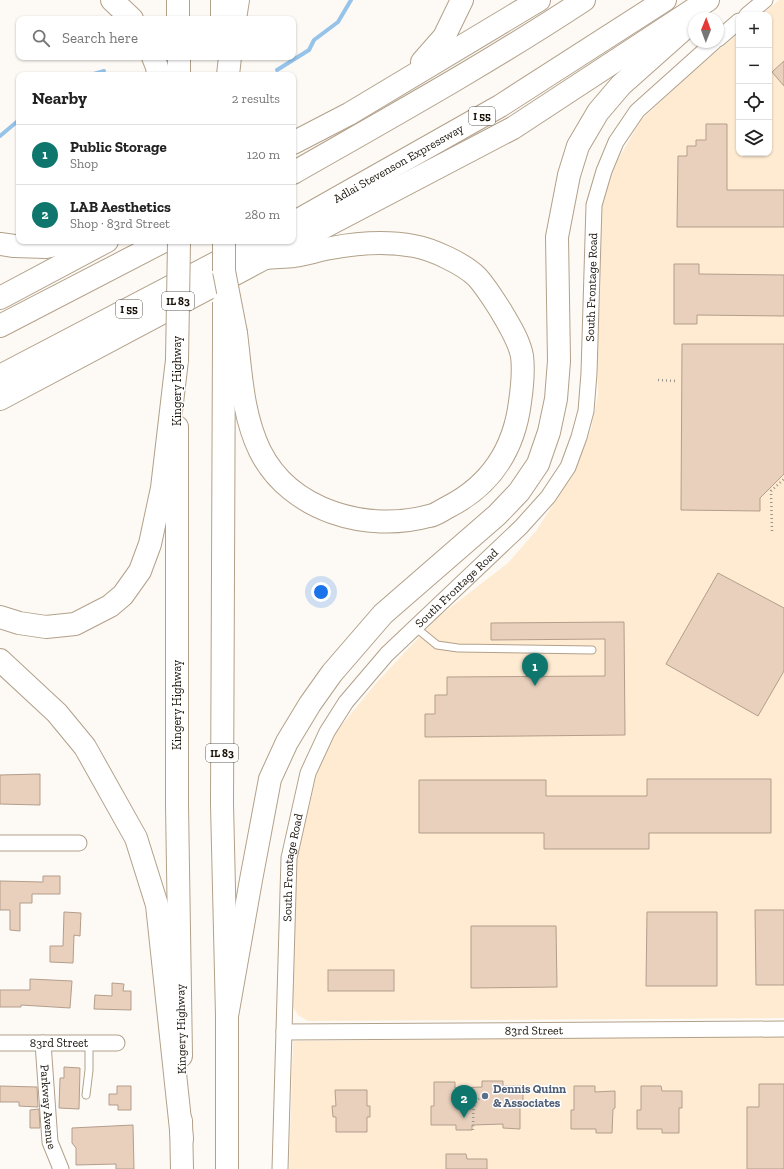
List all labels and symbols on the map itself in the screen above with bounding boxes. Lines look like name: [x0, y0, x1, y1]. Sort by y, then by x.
north arrow: [688, 12, 724, 48]
road number: I 55: [469, 107, 495, 125]
street label: Adlai Stevenson Expressway: [331, 121, 467, 206]
street label: South Frontage Road: [583, 232, 600, 342]
road number: IL 83: [162, 292, 194, 310]
road number: I 55: [116, 300, 142, 318]
street label: Kingery Highway: [170, 335, 184, 426]
street label: South Frontage Road: [412, 545, 501, 631]
your location: [311, 582, 331, 602]
pin: 1: [522, 653, 548, 686]
street label: Kingery Highway: [170, 659, 184, 750]
road number: IL 83: [206, 744, 238, 762]
street label: South Frontage Road: [280, 812, 306, 922]
street label: Kingery Highway: [173, 983, 189, 1074]
street label: 83rd Street: [505, 1023, 564, 1038]
street label: 83rd Street: [30, 1036, 89, 1050]
street label: Parkway Avenue: [38, 1064, 59, 1152]
place label: Dennis Quinn & Associates: [493, 1082, 566, 1110]
pin: 2: [451, 1085, 477, 1118]
marker: Dennis Quinn & Associates: [480, 1091, 490, 1101]

